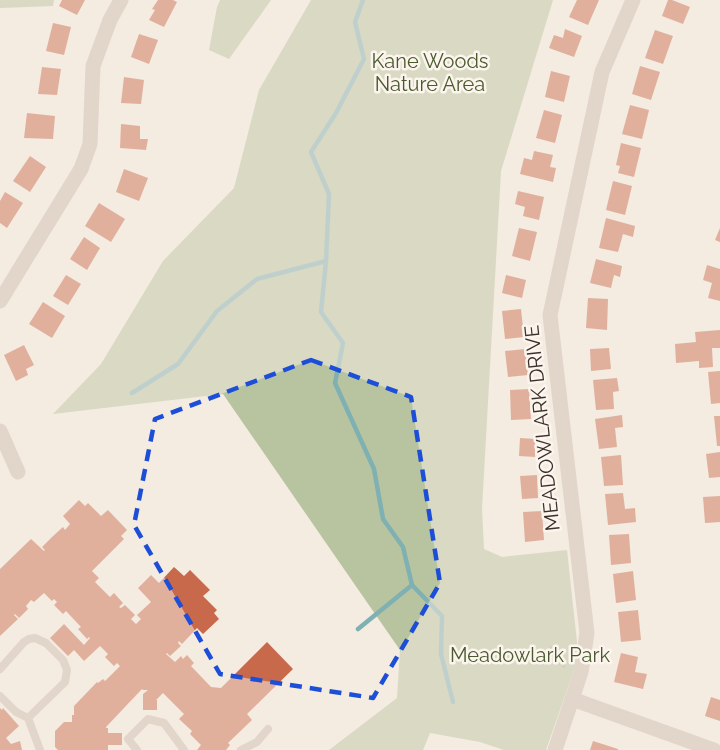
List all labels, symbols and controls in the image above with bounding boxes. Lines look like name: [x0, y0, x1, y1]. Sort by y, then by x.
park label: Kane Woods Nature Area: [371, 49, 489, 96]
street label: MEADOWLARK DRIVE: [519, 324, 565, 532]
park label: Meadowlark Park: [450, 643, 610, 667]

